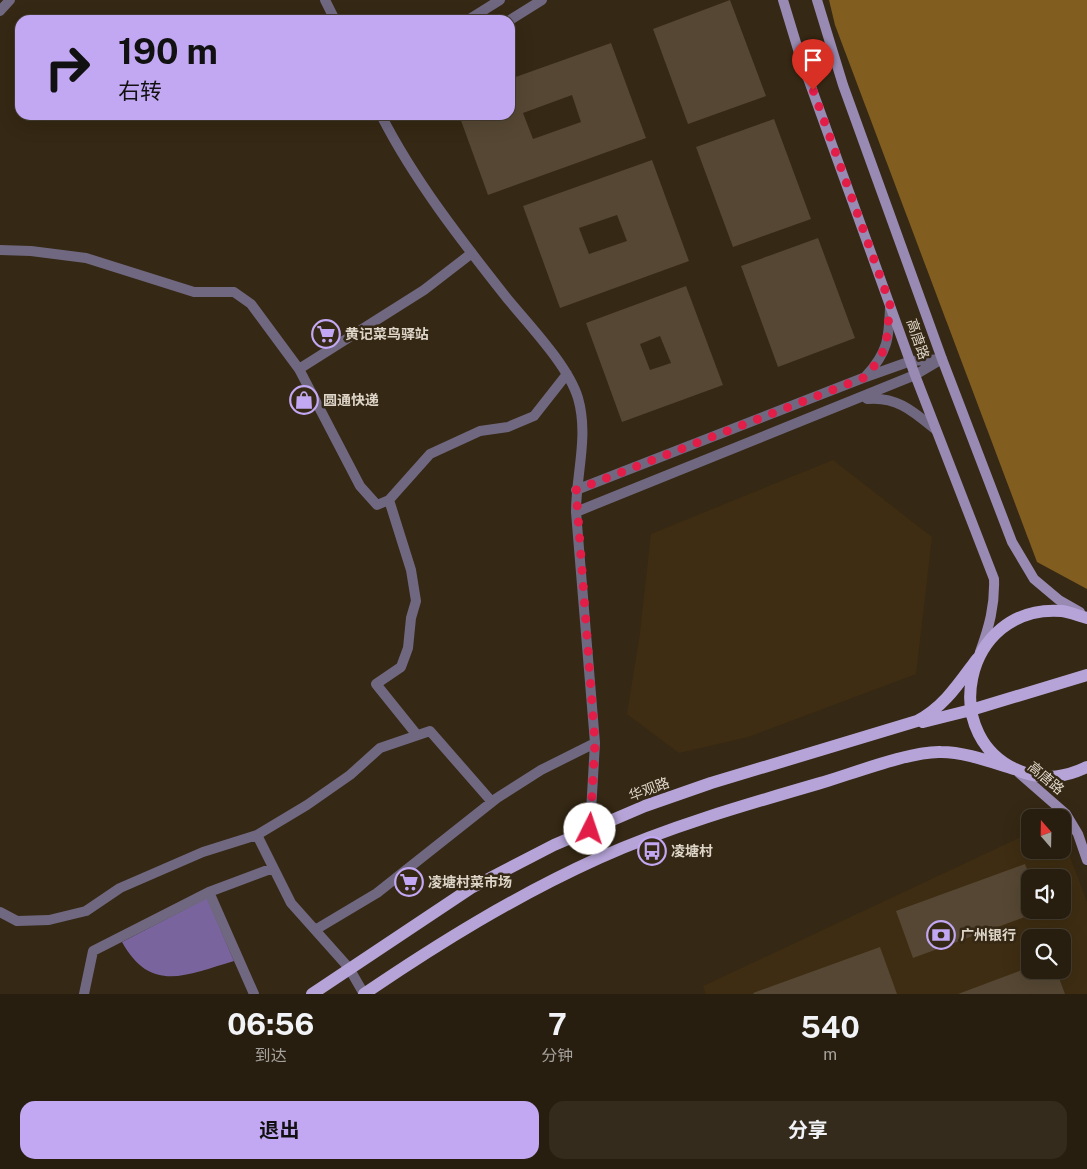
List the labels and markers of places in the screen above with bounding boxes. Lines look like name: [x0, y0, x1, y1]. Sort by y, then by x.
pin: [792, 39, 834, 90]
supermarket icon: 黄记菜鸟驿站: [311, 319, 341, 349]
place label: 黄记菜鸟驿站: [345, 326, 429, 342]
shop icon: 圆通快递: [289, 385, 319, 415]
place label: 圆通快递: [323, 392, 379, 408]
bus stop icon: 凌塘村: [637, 836, 667, 866]
place label: 凌塘村: [671, 843, 713, 859]
supermarket icon: 凌塘村菜市场: [394, 867, 424, 897]
place label: 凌塘村菜市场: [428, 874, 512, 890]
bank icon: 广州银行: [926, 920, 956, 950]
place label: 广州银行: [960, 927, 1016, 943]

